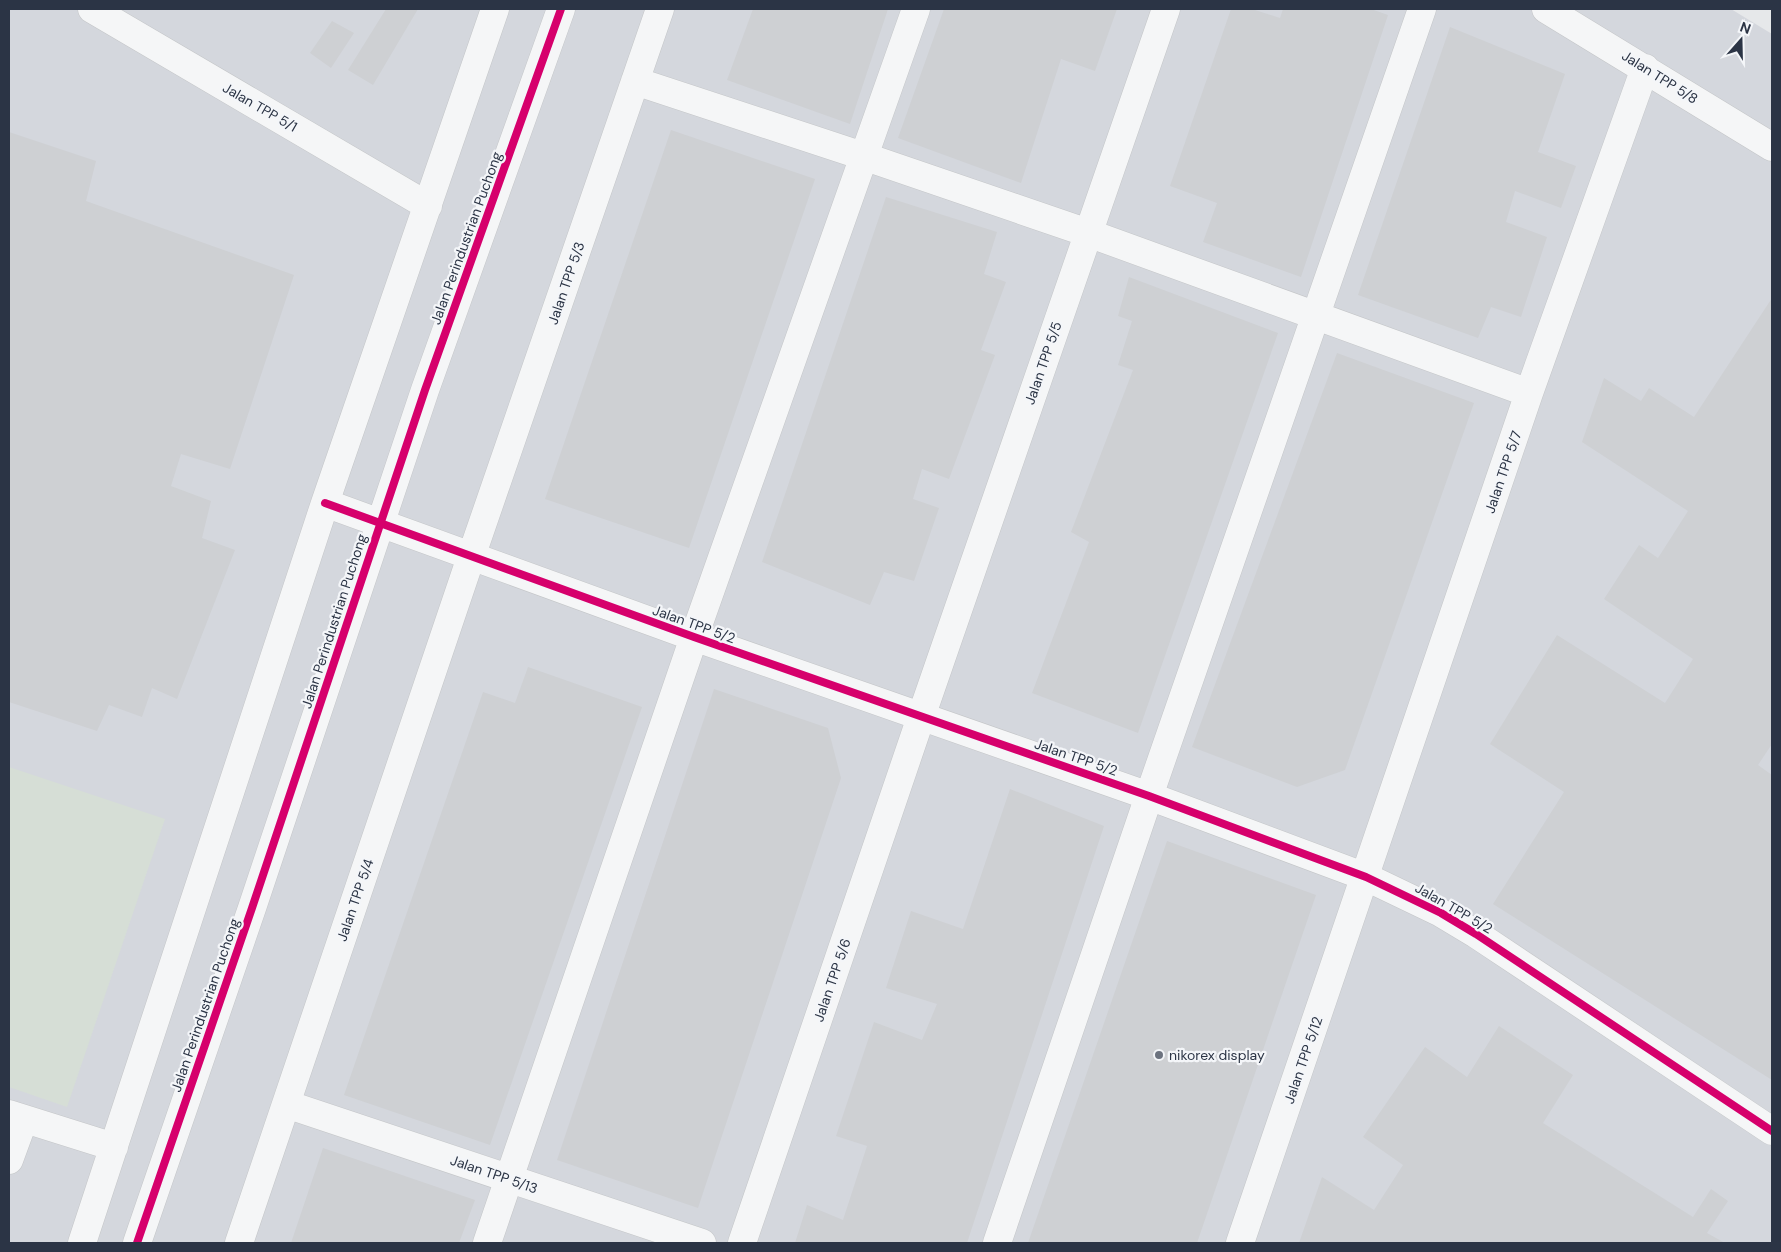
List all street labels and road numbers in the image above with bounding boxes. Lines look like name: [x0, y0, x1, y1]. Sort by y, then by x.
street label: Jalan TPP 5/8: [1619, 46, 1701, 108]
street label: Jalan TPP 5/1: [220, 78, 300, 136]
street label: Jalan Perindustrian Puchong: [426, 149, 506, 327]
street label: Jalan TPP 5/3: [543, 239, 589, 327]
street label: Jalan TPP 5/5: [1020, 319, 1066, 407]
street label: Jalan TPP 5/7: [1480, 428, 1526, 516]
street label: Jalan Perindustrian Puchong: [297, 531, 371, 711]
street label: Jalan TPP 5/2: [650, 601, 738, 647]
street label: Jalan TPP 5/2: [1032, 734, 1120, 780]
street label: Jalan TPP 5/4: [332, 856, 378, 944]
street label: Jalan TPP 5/2: [1412, 879, 1496, 937]
street label: Jalan Perindustrian Puchong: [167, 916, 243, 1094]
street label: Jalan TPP 5/6: [809, 936, 855, 1024]
street label: Jalan TPP 5/12: [1280, 1014, 1326, 1106]
street label: Jalan TPP 5/13: [448, 1151, 540, 1197]

